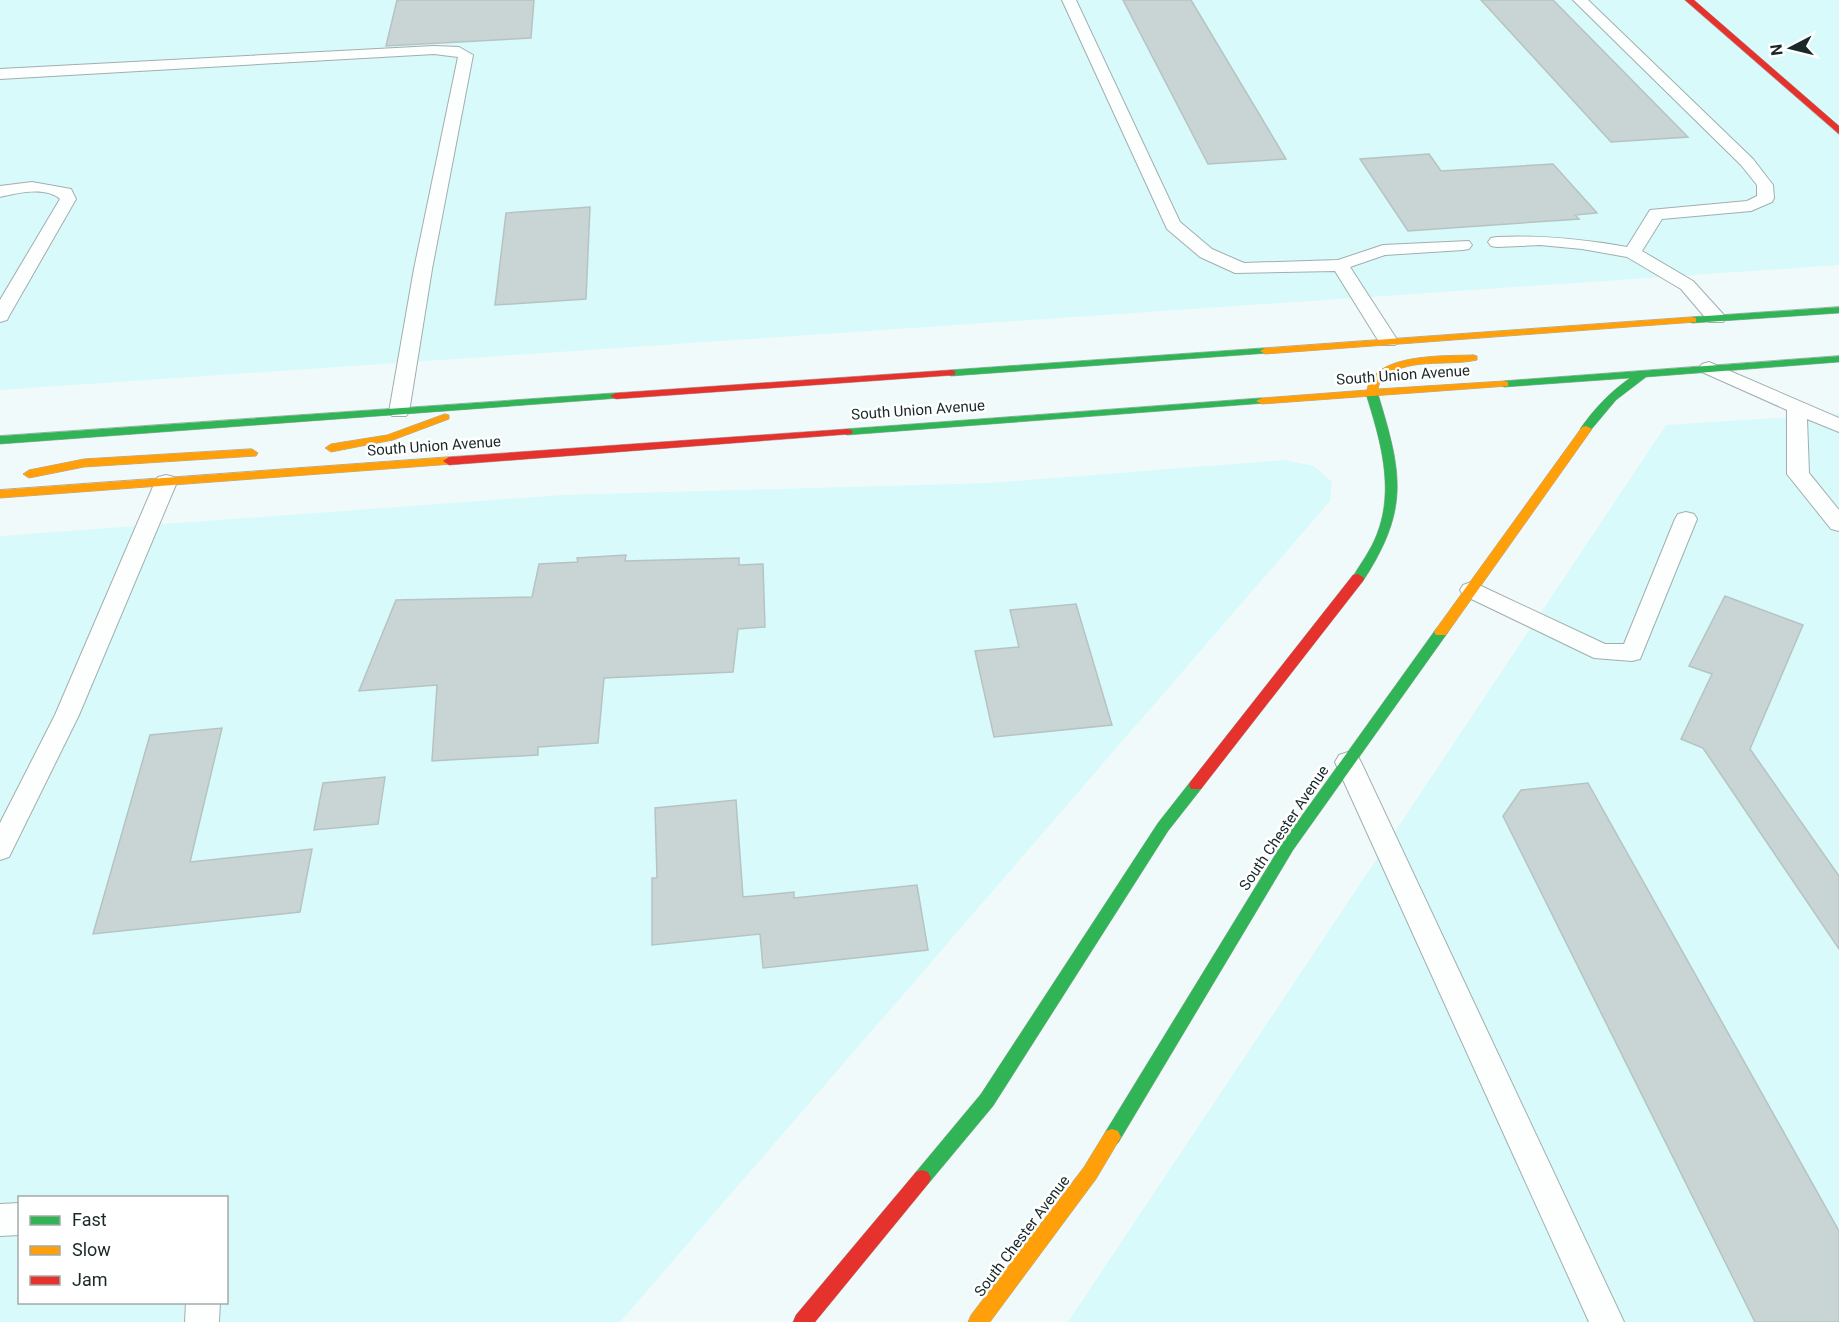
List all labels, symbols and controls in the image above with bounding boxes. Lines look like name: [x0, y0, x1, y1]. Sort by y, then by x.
north arrow: [1761, 18, 1821, 78]
text: N: [1766, 43, 1787, 57]
street label: South Union Avenue: [1336, 361, 1470, 389]
street label: South Union Avenue: [851, 396, 985, 424]
street label: South Union Avenue: [367, 432, 501, 460]
street label: South Chester Avenue: [1235, 762, 1333, 894]
street label: South Chester Avenue: [971, 1172, 1073, 1300]
legend: [18, 1196, 228, 1304]
text: Fast: [72, 1209, 107, 1230]
text: Slow: [72, 1239, 111, 1260]
text: Jam: [72, 1269, 108, 1290]

